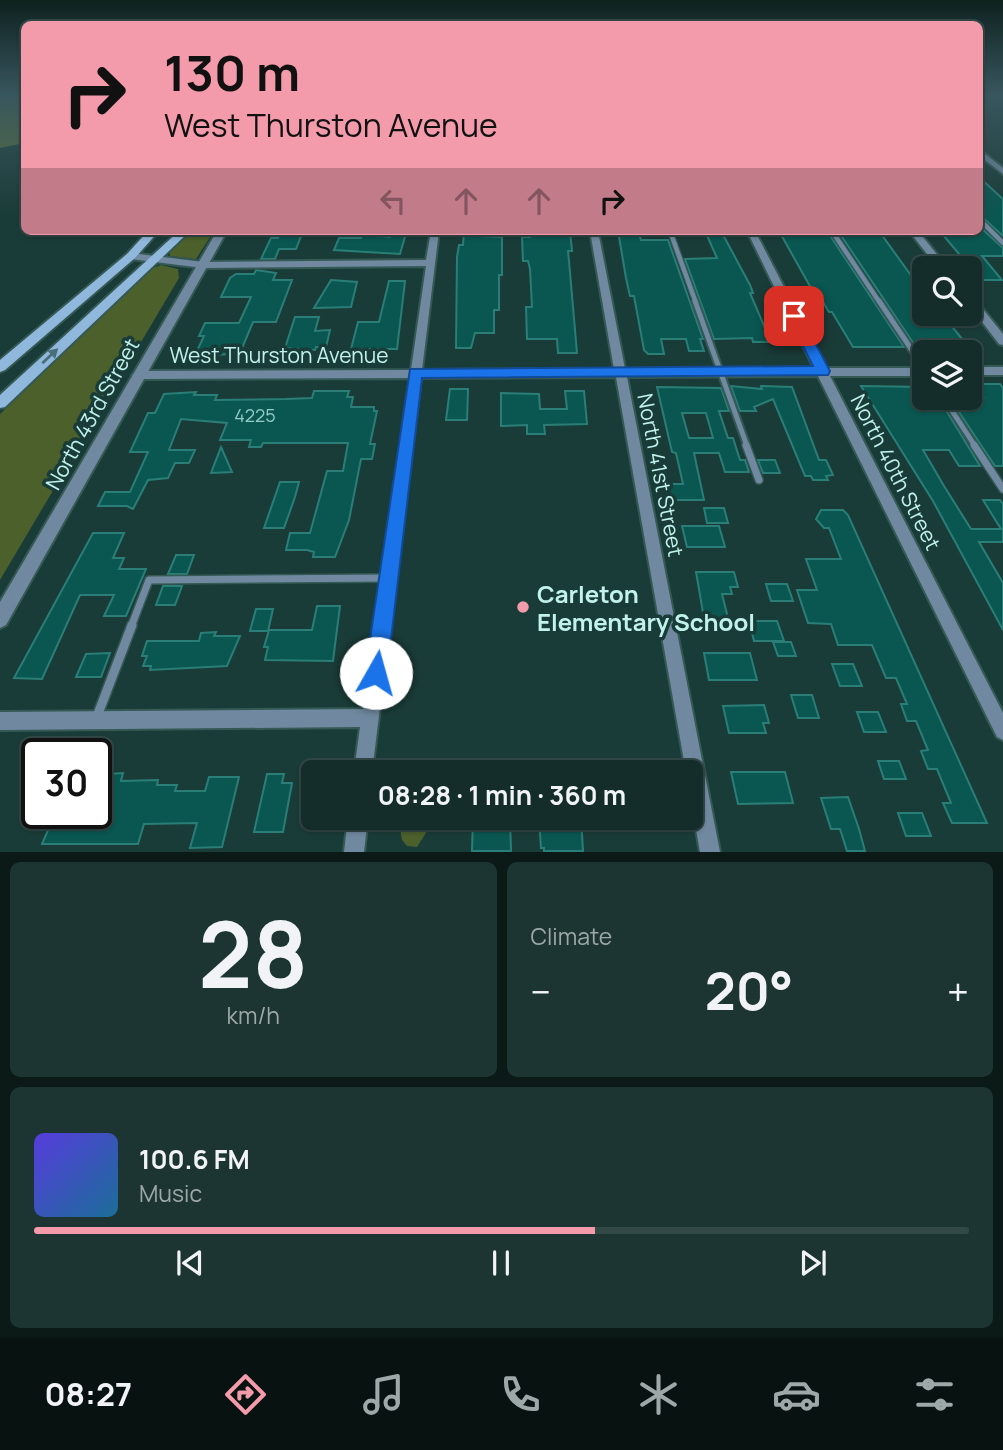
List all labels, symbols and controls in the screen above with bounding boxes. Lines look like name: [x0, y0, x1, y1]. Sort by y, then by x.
text: 130 m: [164, 39, 300, 106]
icon: right: [49, 49, 140, 140]
text: West Thurston Avenue: [164, 103, 498, 147]
icon: left: [374, 182, 412, 220]
icon: ahead: [447, 182, 485, 220]
icon: ahead: [520, 182, 558, 220]
icon: right: [593, 182, 631, 220]
map controls: [912, 256, 982, 410]
button: search: [912, 256, 982, 326]
pin: [764, 286, 824, 346]
icon: arrive: [775, 297, 813, 335]
street label: North 43rd Street: [39, 333, 145, 495]
button: layers: [912, 340, 982, 410]
street label: West Thurston Avenue: [170, 341, 388, 369]
one-way arrow: [41, 349, 58, 365]
street label: North 40th Street: [845, 389, 947, 555]
street label: North 41st Street: [631, 391, 691, 559]
house number: 4225: [234, 403, 276, 427]
place label: Carleton Elementary School: [537, 577, 755, 638]
marker: Carleton Elementary School: [515, 599, 531, 615]
position arrow: [339, 636, 413, 710]
speed limit sign: 30: [21, 738, 112, 829]
text: 08:28 · 1 min · 360 m: [378, 777, 626, 813]
text: 28: [198, 891, 308, 1015]
text: Climate: [531, 920, 612, 952]
text: 20°: [705, 955, 793, 1026]
text: −: [531, 965, 551, 1017]
text: +: [947, 965, 969, 1017]
text: km/h: [227, 999, 280, 1031]
text: 100.6 FM: [139, 1141, 250, 1177]
text: Music: [139, 1177, 202, 1209]
icon: previous: [171, 1244, 209, 1282]
icon: pause: [482, 1244, 520, 1282]
icon: next: [794, 1244, 832, 1282]
icon: directions: [221, 1370, 270, 1419]
icon: music: [359, 1370, 408, 1419]
icon: phone: [496, 1370, 545, 1419]
icon: climate: [634, 1370, 683, 1419]
icon: car: [772, 1370, 821, 1419]
icon: filters: [910, 1370, 959, 1419]
text: 08:27: [44, 1372, 132, 1416]

